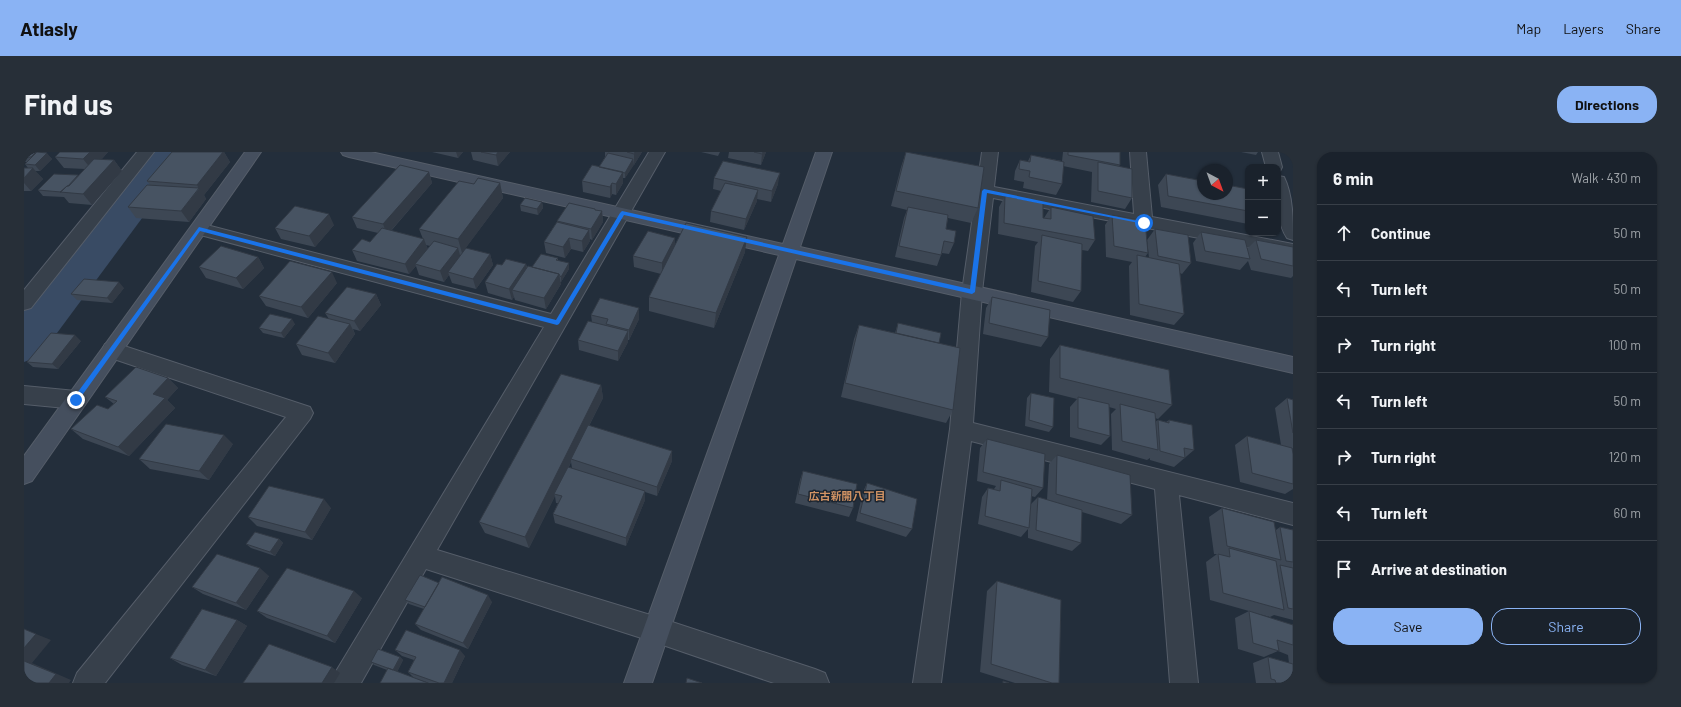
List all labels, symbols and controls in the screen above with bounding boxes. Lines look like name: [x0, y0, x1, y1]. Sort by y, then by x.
text: Atlasly: [20, 17, 78, 40]
text: Map: [1516, 20, 1541, 37]
text: Layers: [1563, 20, 1604, 37]
text: Share: [1626, 20, 1661, 37]
button: Directions: [1557, 86, 1657, 123]
text: Find us: [24, 87, 113, 121]
north arrow: [1197, 164, 1233, 200]
map controls: [1245, 164, 1281, 236]
button: +: [1245, 164, 1281, 200]
text: 6 min: [1333, 168, 1373, 188]
text: Walk · 430 m: [1572, 170, 1641, 186]
button: −: [1245, 200, 1281, 236]
route start: [1135, 214, 1153, 232]
icon: ahead: [1333, 222, 1355, 244]
text: Continue: [1371, 224, 1431, 242]
text: 50 m: [1614, 225, 1641, 241]
icon: left: [1333, 278, 1355, 300]
text: Turn left: [1371, 280, 1427, 298]
text: 50 m: [1614, 281, 1641, 297]
icon: right: [1333, 334, 1355, 356]
text: Turn right: [1371, 336, 1436, 354]
text: 100 m: [1608, 337, 1641, 353]
icon: left: [1333, 390, 1355, 412]
route end: [67, 391, 85, 409]
text: Turn left: [1371, 392, 1427, 410]
text: 50 m: [1614, 393, 1641, 409]
icon: right: [1333, 446, 1355, 468]
text: Turn right: [1371, 448, 1436, 466]
text: 120 m: [1609, 449, 1641, 465]
district label: 広古新開八丁目: [809, 489, 886, 502]
icon: left: [1333, 502, 1355, 524]
text: Turn left: [1371, 504, 1427, 522]
text: 60 m: [1614, 505, 1641, 521]
icon: arrive: [1333, 558, 1355, 580]
text: Arrive at destination: [1371, 560, 1507, 578]
button: Save: [1333, 608, 1483, 645]
button: Share: [1491, 608, 1641, 645]

